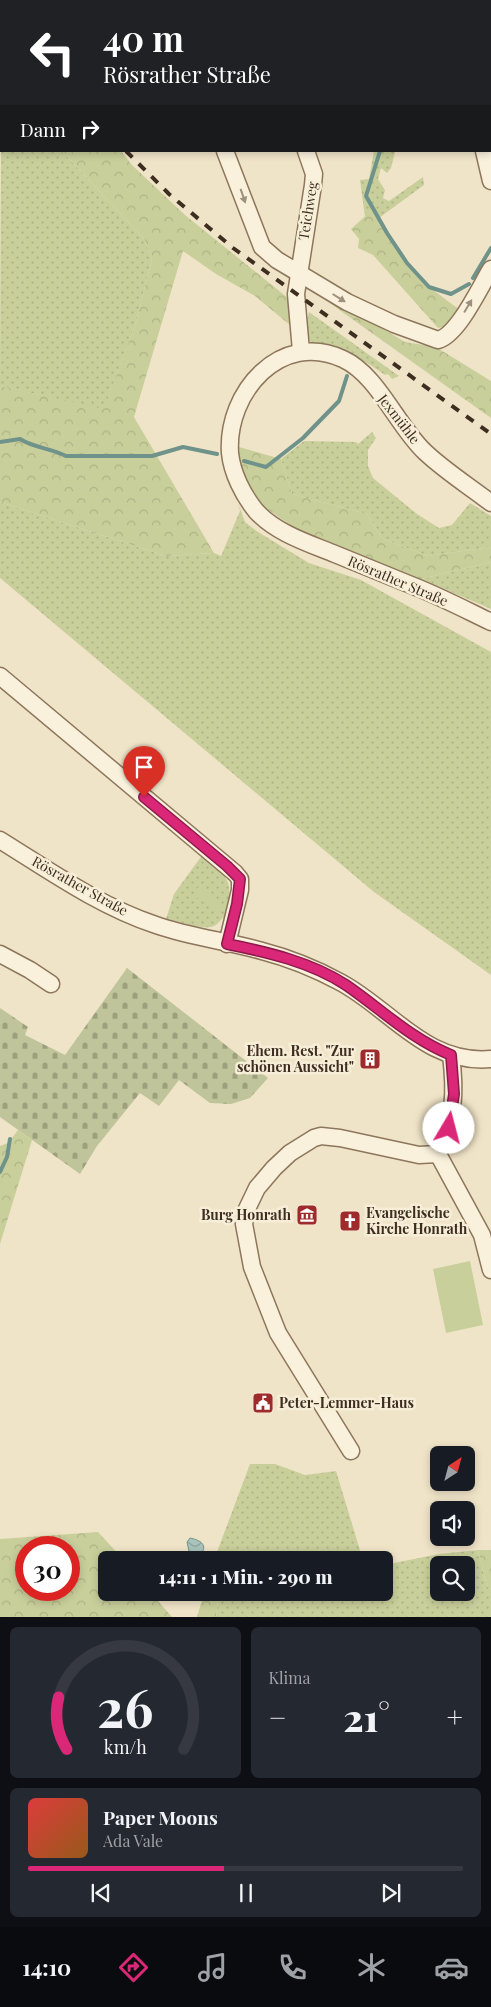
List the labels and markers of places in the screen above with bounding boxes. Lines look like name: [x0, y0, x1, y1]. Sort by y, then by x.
pin: [123, 746, 165, 797]
place label: Ehem. Rest. "Zur schönen Aussicht": [237, 1041, 354, 1076]
building icon: Ehem. Rest. "Zur schönen Aussicht": [358, 1047, 382, 1071]
museum icon: Burg Honrath: [295, 1203, 319, 1227]
place label: Evangelische Kirche Honrath: [366, 1203, 468, 1238]
place label: Burg Honrath: [201, 1205, 291, 1224]
church icon: Evangelische Kirche Honrath: [338, 1209, 362, 1233]
public building icon: Peter-Lemmer-Haus: [251, 1391, 275, 1415]
place label: Peter-Lemmer-Haus: [279, 1393, 414, 1412]

